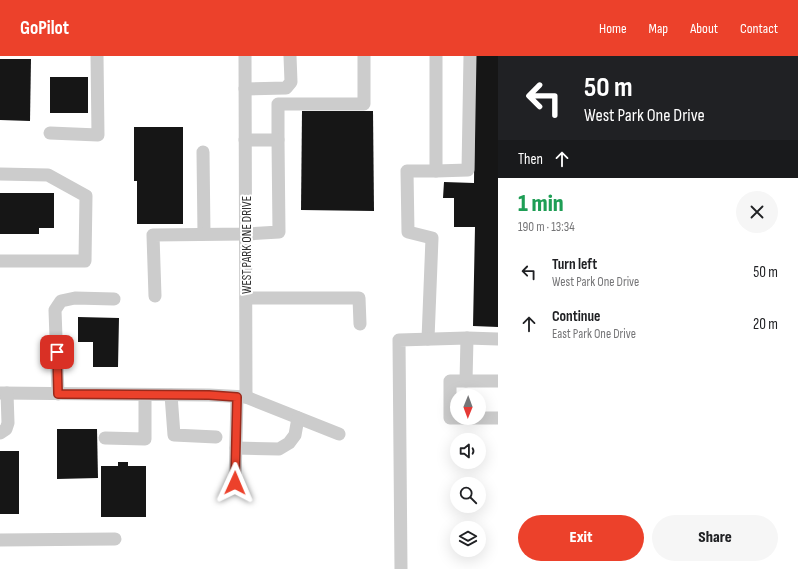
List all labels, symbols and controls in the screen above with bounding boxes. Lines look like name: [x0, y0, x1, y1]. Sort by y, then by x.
text: GoPilot: [20, 17, 69, 40]
text: Home: [599, 20, 627, 37]
text: Map: [649, 20, 668, 37]
text: About: [690, 20, 718, 37]
text: Contact: [740, 20, 778, 37]
text: 50 m: [584, 71, 633, 104]
icon: left: [518, 72, 570, 124]
text: West Park One Drive: [584, 105, 705, 126]
icon: ahead: [551, 148, 573, 170]
text: Then: [518, 150, 543, 169]
text: 1 min: [518, 189, 564, 218]
button: close: [736, 191, 778, 233]
street label: WEST PARK ONE DRIVE: [239, 196, 255, 294]
text: 190 m · 13:34: [518, 219, 575, 235]
text: Turn left: [552, 255, 597, 274]
icon: left: [518, 261, 540, 283]
text: 50 m: [753, 263, 778, 282]
text: West Park One Drive: [552, 274, 639, 290]
text: Continue: [552, 307, 601, 326]
icon: ahead: [518, 313, 540, 335]
text: 20 m: [753, 315, 778, 334]
text: East Park One Drive: [552, 326, 636, 342]
pin: [40, 335, 74, 369]
icon: arrive: [46, 341, 68, 363]
north arrow: [450, 389, 486, 425]
map controls: [450, 389, 486, 557]
button: sound: [450, 433, 486, 469]
position arrow: [214, 462, 256, 504]
button: search: [450, 477, 486, 513]
button: Exit: [518, 515, 644, 561]
button: Share: [652, 515, 778, 561]
button: layers: [450, 521, 486, 557]

